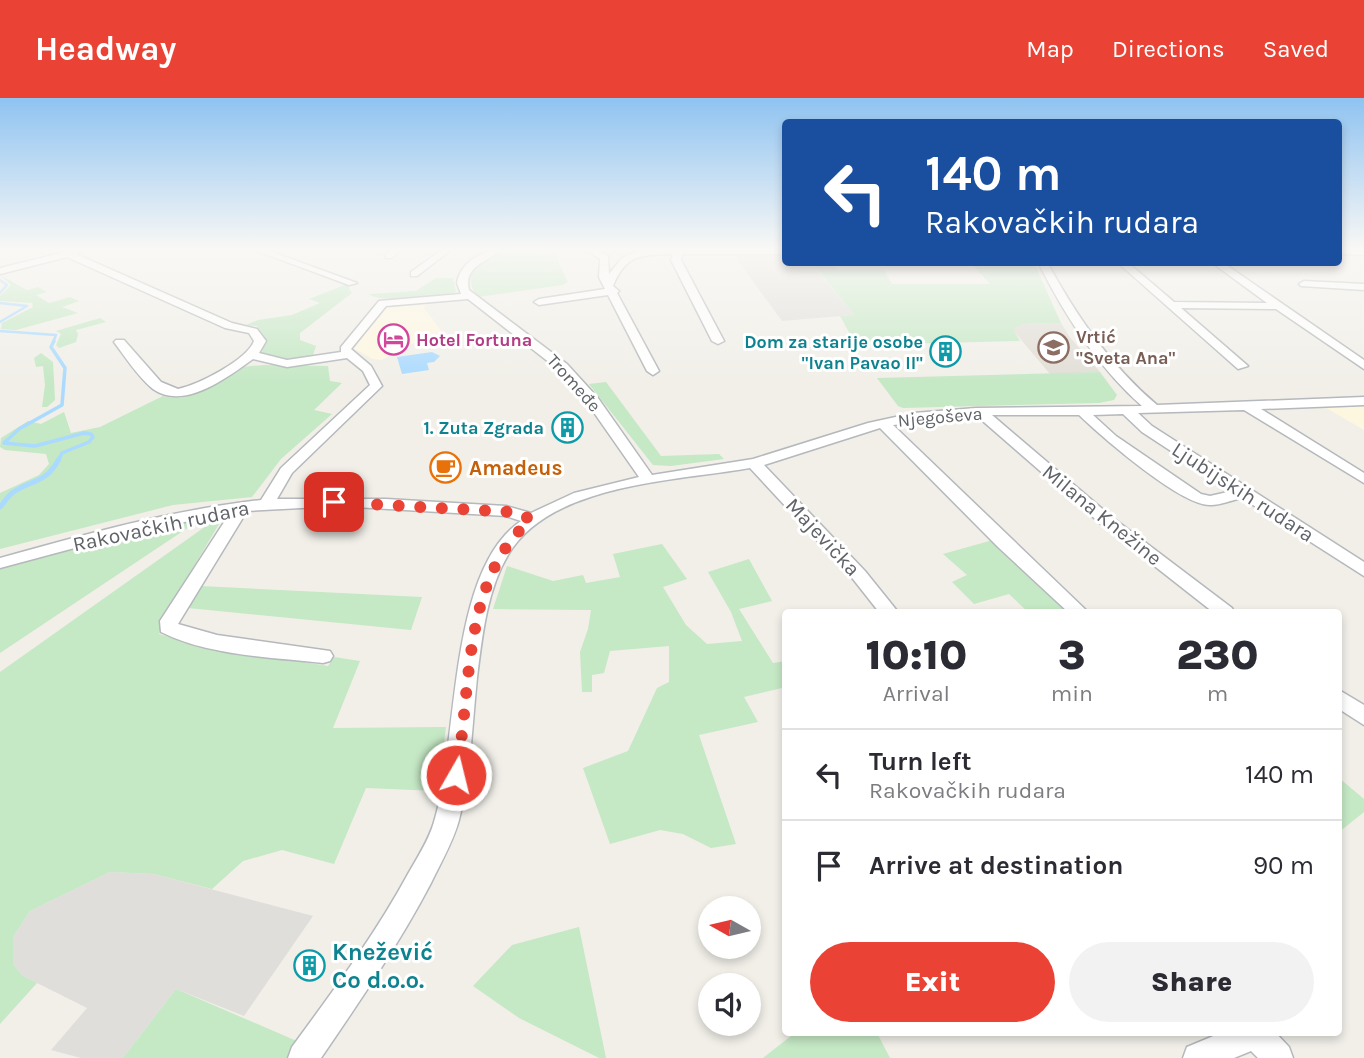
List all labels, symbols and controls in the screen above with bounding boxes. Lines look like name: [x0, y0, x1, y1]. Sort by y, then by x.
text: Headway: [35, 30, 176, 68]
text: Map: [1026, 35, 1074, 63]
text: Directions: [1112, 35, 1225, 63]
text: Saved: [1263, 35, 1329, 63]
text: 140 m: [925, 145, 1062, 202]
icon: left: [810, 147, 901, 238]
text: Rakovačkih rudara: [925, 204, 1199, 241]
hotel icon: Hotel Fortuna: [376, 323, 410, 357]
place label: Vrtić "Sveta Ana": [1076, 326, 1175, 369]
place label: Hotel Fortuna: [416, 329, 532, 351]
school or university icon: Vrtić "Sveta Ana": [1036, 330, 1070, 364]
place label: Dom za starije osobe "Ivan Pavao II": [744, 331, 923, 374]
building icon: Dom za starije osobe "Ivan Pavao II": [929, 335, 963, 369]
street label: Tromeđe: [542, 350, 606, 416]
street label: Njegoševa: [897, 402, 983, 432]
building icon: 1. Zuta Zgrada: [550, 411, 584, 445]
place label: 1. Zuta Zgrada: [423, 417, 544, 439]
street label: Ljubijskih rudara: [1167, 437, 1319, 547]
cafe icon: Amadeus: [429, 451, 463, 485]
place label: Amadeus: [469, 456, 563, 480]
street label: Milana Knežine: [1037, 460, 1167, 570]
pin: [304, 472, 364, 532]
icon: arrive: [315, 483, 353, 521]
street label: Majevička: [781, 493, 865, 581]
street label: Rakovačkih rudara: [71, 496, 251, 556]
text: 10:10: [865, 630, 967, 680]
text: 3: [1058, 630, 1086, 680]
text: 230: [1176, 630, 1259, 680]
text: Arrival: [883, 680, 950, 707]
text: min: [1051, 680, 1093, 707]
text: m: [1207, 680, 1228, 707]
position arrow: [419, 738, 493, 812]
text: Turn left: [869, 746, 971, 777]
icon: left: [810, 756, 848, 794]
text: 140 m: [1245, 759, 1314, 790]
text: Rakovačkih rudara: [869, 777, 1066, 804]
icon: arrive: [810, 847, 848, 885]
text: Arrive at destination: [869, 850, 1123, 881]
text: 90 m: [1253, 850, 1314, 881]
north arrow: [698, 896, 761, 959]
map controls: [698, 896, 761, 1036]
place label: Knežević Co d.o.o.: [332, 938, 433, 994]
button: Exit: [810, 942, 1055, 1022]
button: Share: [1069, 942, 1314, 1022]
building icon: Knežević Co d.o.o.: [292, 949, 326, 983]
button: sound: [698, 973, 761, 1036]

